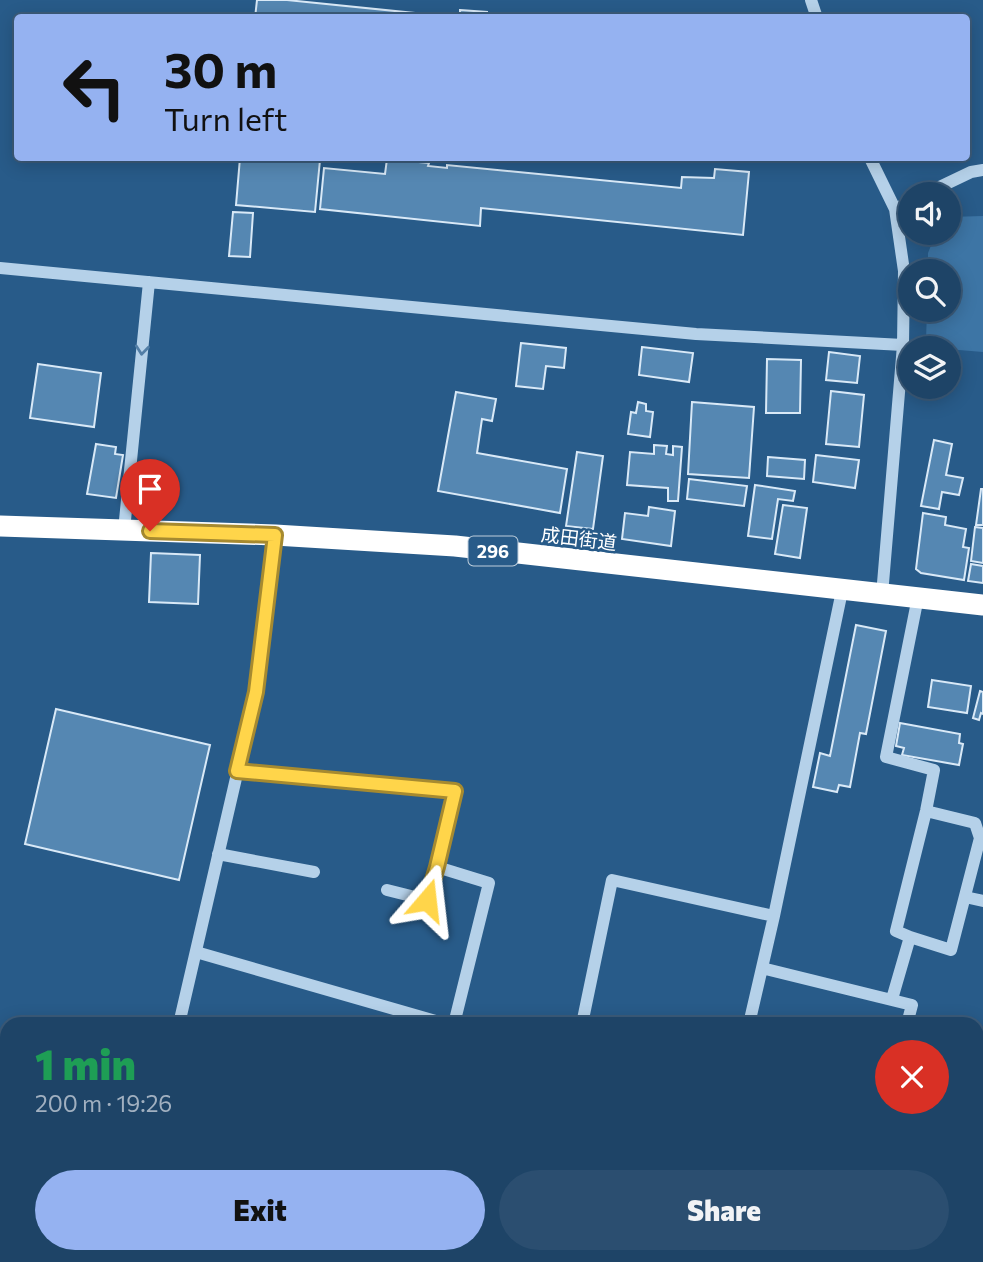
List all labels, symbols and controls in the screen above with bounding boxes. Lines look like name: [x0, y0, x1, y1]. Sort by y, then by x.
text: 30 m: [164, 38, 277, 98]
icon: left: [49, 42, 140, 133]
text: Turn left: [164, 98, 288, 138]
map controls: [898, 182, 961, 399]
button: sound: [898, 182, 961, 245]
button: search: [898, 259, 961, 322]
button: layers: [898, 336, 961, 399]
one-way arrow: [135, 344, 150, 356]
pin: [120, 459, 180, 531]
icon: arrive: [131, 470, 169, 508]
street label: 成田街道: [540, 522, 618, 554]
road number: 296: [468, 536, 518, 566]
position arrow: [390, 863, 464, 937]
text: 1 min: [35, 1037, 136, 1089]
button: close: [875, 1040, 949, 1114]
text: 200 m · 19:26: [35, 1089, 172, 1117]
button: Exit: [35, 1170, 485, 1250]
button: Share: [499, 1170, 949, 1250]

